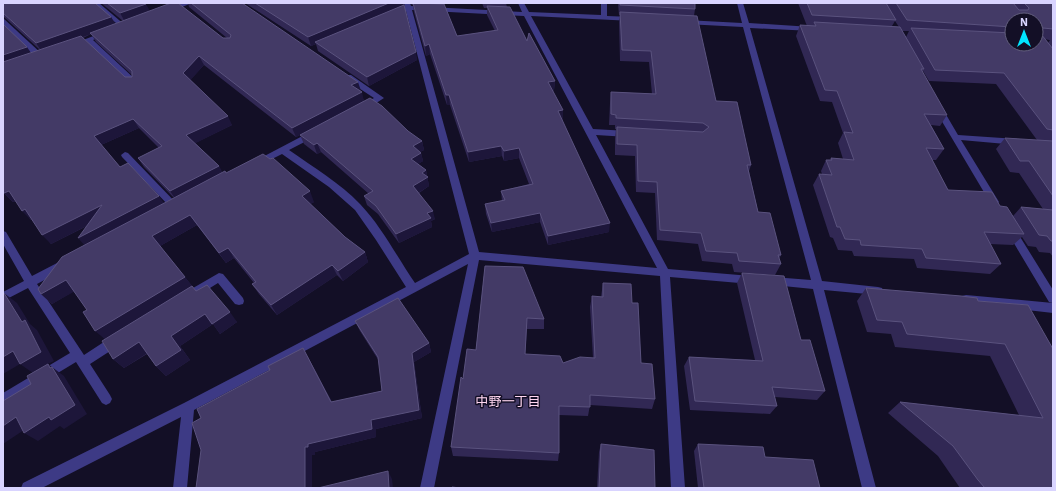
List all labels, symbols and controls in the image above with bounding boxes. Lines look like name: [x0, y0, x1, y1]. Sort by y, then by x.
north arrow: [1004, 12, 1044, 52]
text: N: [1020, 15, 1028, 29]
district label: 中野一丁目: [475, 393, 541, 410]

